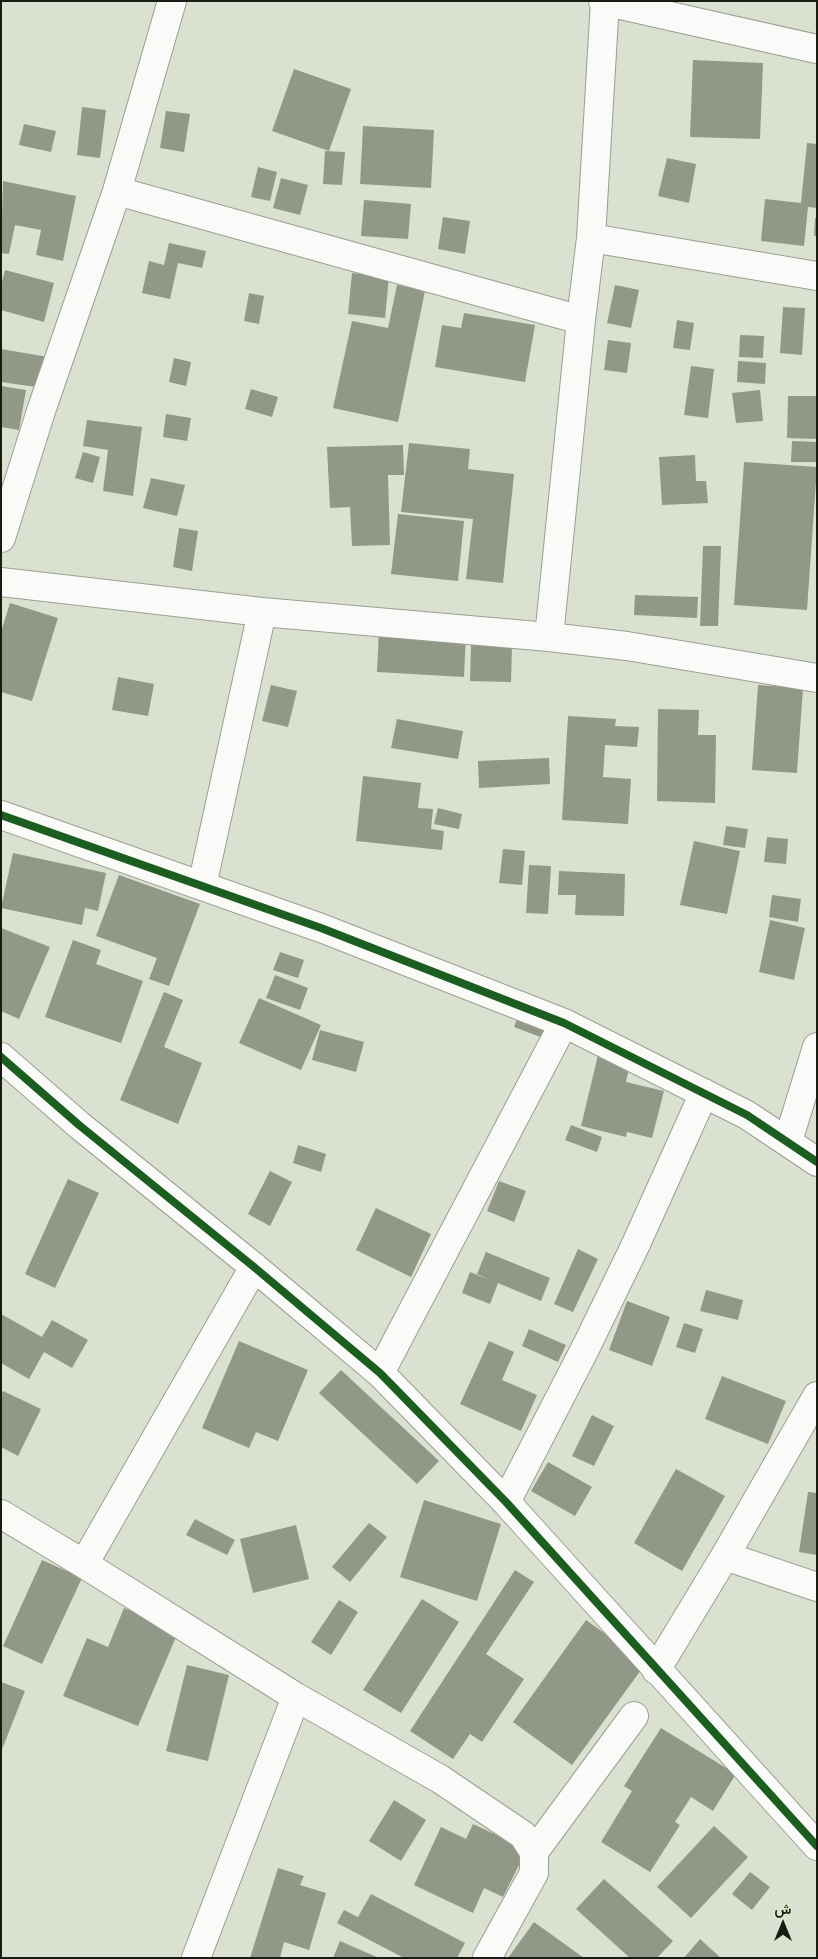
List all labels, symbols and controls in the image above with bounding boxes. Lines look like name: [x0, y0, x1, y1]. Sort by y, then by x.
north arrow: [758, 1899, 808, 1949]
text: ش: [775, 1900, 791, 1918]

